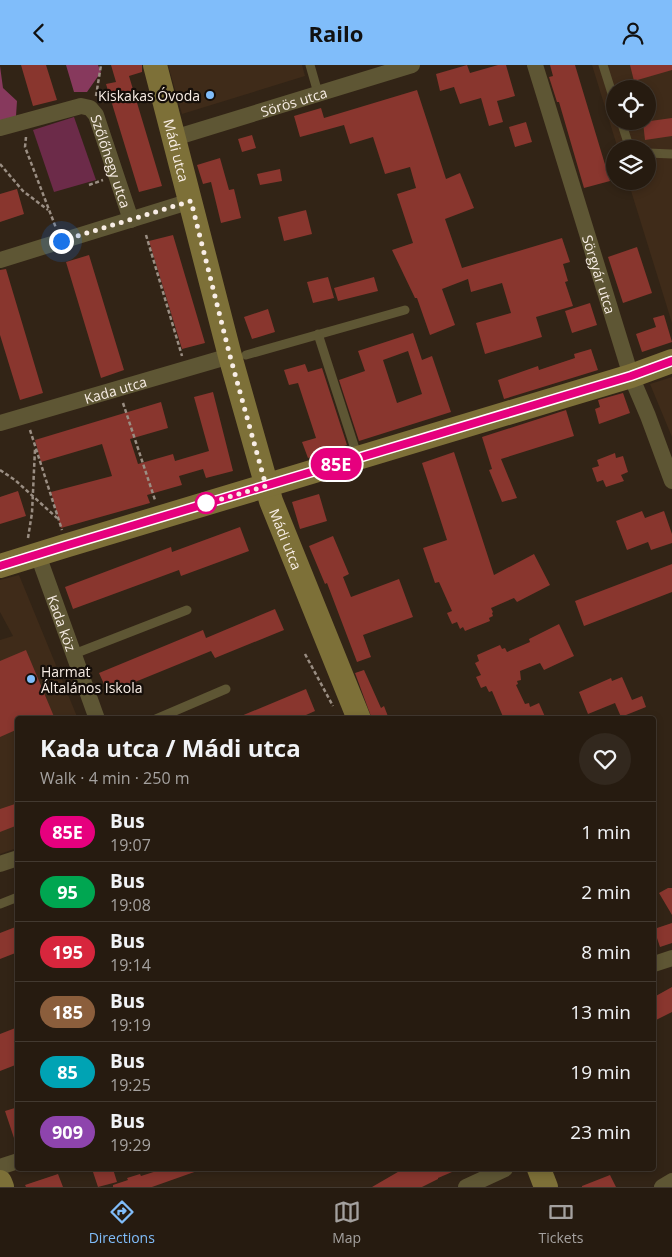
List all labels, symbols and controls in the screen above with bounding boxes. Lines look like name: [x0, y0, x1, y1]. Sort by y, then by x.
text: Railo: [309, 18, 363, 48]
icon: back: [25, 19, 53, 47]
icon: person: [619, 19, 647, 47]
map controls: [606, 80, 656, 190]
button: locate: [606, 80, 656, 130]
street label: Sörös utca: [258, 82, 329, 120]
place label: Kiskakas Óvoda: [98, 86, 200, 105]
marker: Kiskakas Óvoda: [204, 89, 216, 101]
street label: Szőlőhegy utca: [87, 112, 136, 210]
street label: Mádi utca: [160, 117, 194, 184]
button: layers: [606, 140, 656, 190]
your location: [49, 229, 74, 254]
street label: Sörgyár utca: [578, 232, 621, 316]
street label: Kada utca: [82, 371, 149, 408]
line badge: 85E: [307, 448, 365, 480]
text: 85E: [321, 452, 351, 476]
unlabelled marker: [195, 492, 217, 514]
street label: Mádi utca: [265, 506, 307, 572]
street label: Kada köz: [43, 592, 81, 654]
place label: Harmat Általános Iskola: [41, 662, 142, 697]
marker: Harmat Általános Iskola: [25, 673, 37, 685]
text: Kada utca / Mádi utca: [40, 731, 301, 764]
button: heart: [579, 733, 631, 785]
text: Walk · 4 min · 250 m: [40, 767, 190, 789]
text: Bus: [110, 808, 145, 834]
text: 1 min: [581, 819, 631, 845]
text: 85E: [52, 820, 83, 844]
text: 19:07: [110, 834, 151, 856]
text: Bus: [110, 868, 145, 894]
text: 2 min: [581, 879, 631, 905]
text: 95: [57, 880, 78, 904]
text: 19:08: [110, 894, 151, 916]
text: Bus: [110, 928, 145, 954]
text: 8 min: [581, 939, 631, 965]
text: 195: [52, 940, 83, 964]
text: 19:14: [110, 954, 151, 976]
text: Bus: [110, 988, 145, 1014]
text: 13 min: [570, 999, 631, 1025]
text: 185: [52, 1000, 83, 1024]
text: 19:19: [110, 1014, 151, 1036]
text: Bus: [110, 1048, 145, 1074]
text: 19 min: [570, 1059, 631, 1085]
text: 85: [57, 1060, 78, 1084]
text: 19:25: [110, 1074, 151, 1096]
text: Bus: [110, 1108, 145, 1134]
text: 23 min: [570, 1119, 631, 1145]
text: 909: [52, 1120, 83, 1144]
text: 19:29: [110, 1134, 151, 1156]
tab: Directions: [89, 1198, 155, 1247]
tab: Map: [332, 1198, 361, 1247]
tab: Tickets: [538, 1198, 583, 1247]

